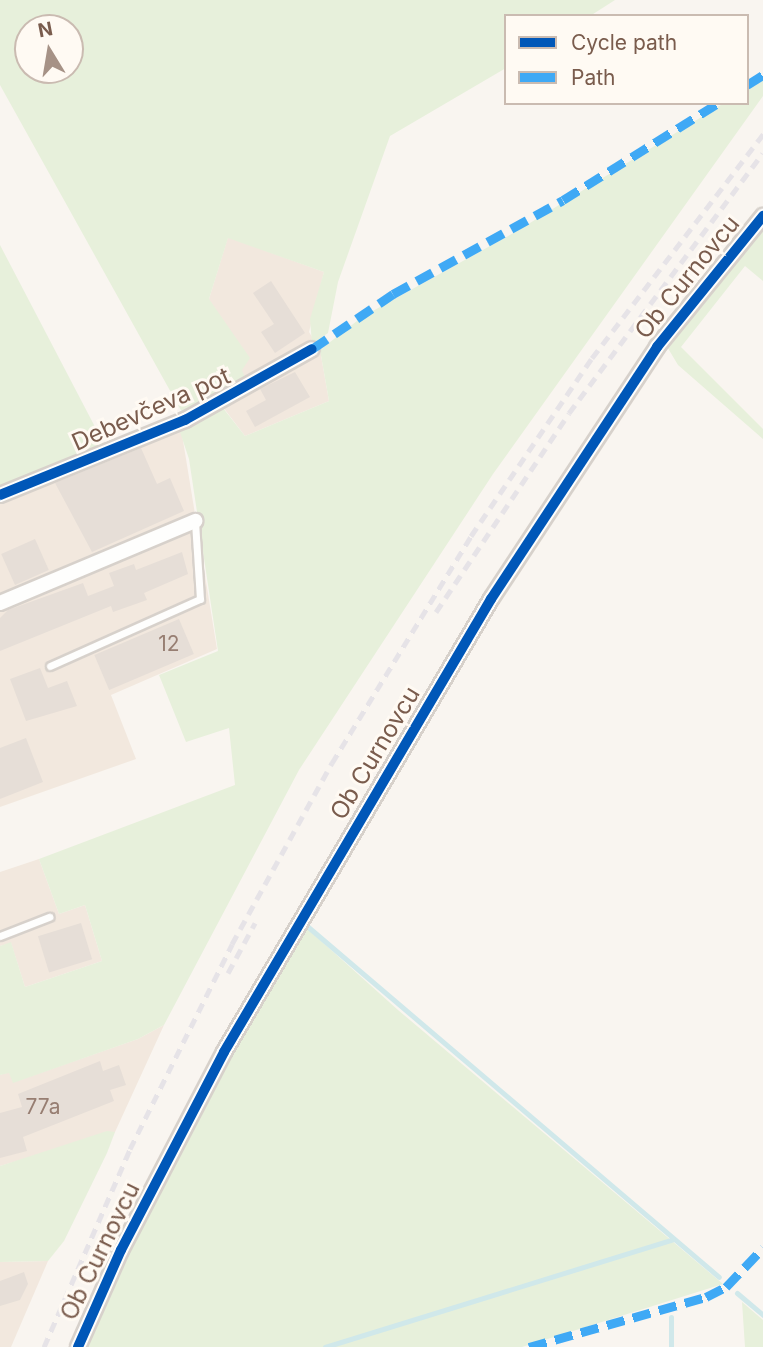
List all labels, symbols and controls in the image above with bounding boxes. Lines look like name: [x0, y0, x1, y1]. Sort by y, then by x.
north arrow: [14, 14, 84, 84]
legend: [504, 14, 749, 105]
text: N: [36, 17, 55, 43]
text: Cycle path: [571, 30, 677, 55]
text: Path: [571, 65, 616, 90]
street label: Ob Curnovcu: [629, 210, 745, 344]
street label: Debevčeva pot: [67, 361, 235, 457]
house number: 12: [158, 631, 180, 657]
street label: Ob Curnovcu: [324, 681, 426, 825]
house number: 77a: [25, 1094, 61, 1120]
street label: Ob Curnovcu: [54, 1177, 146, 1325]

